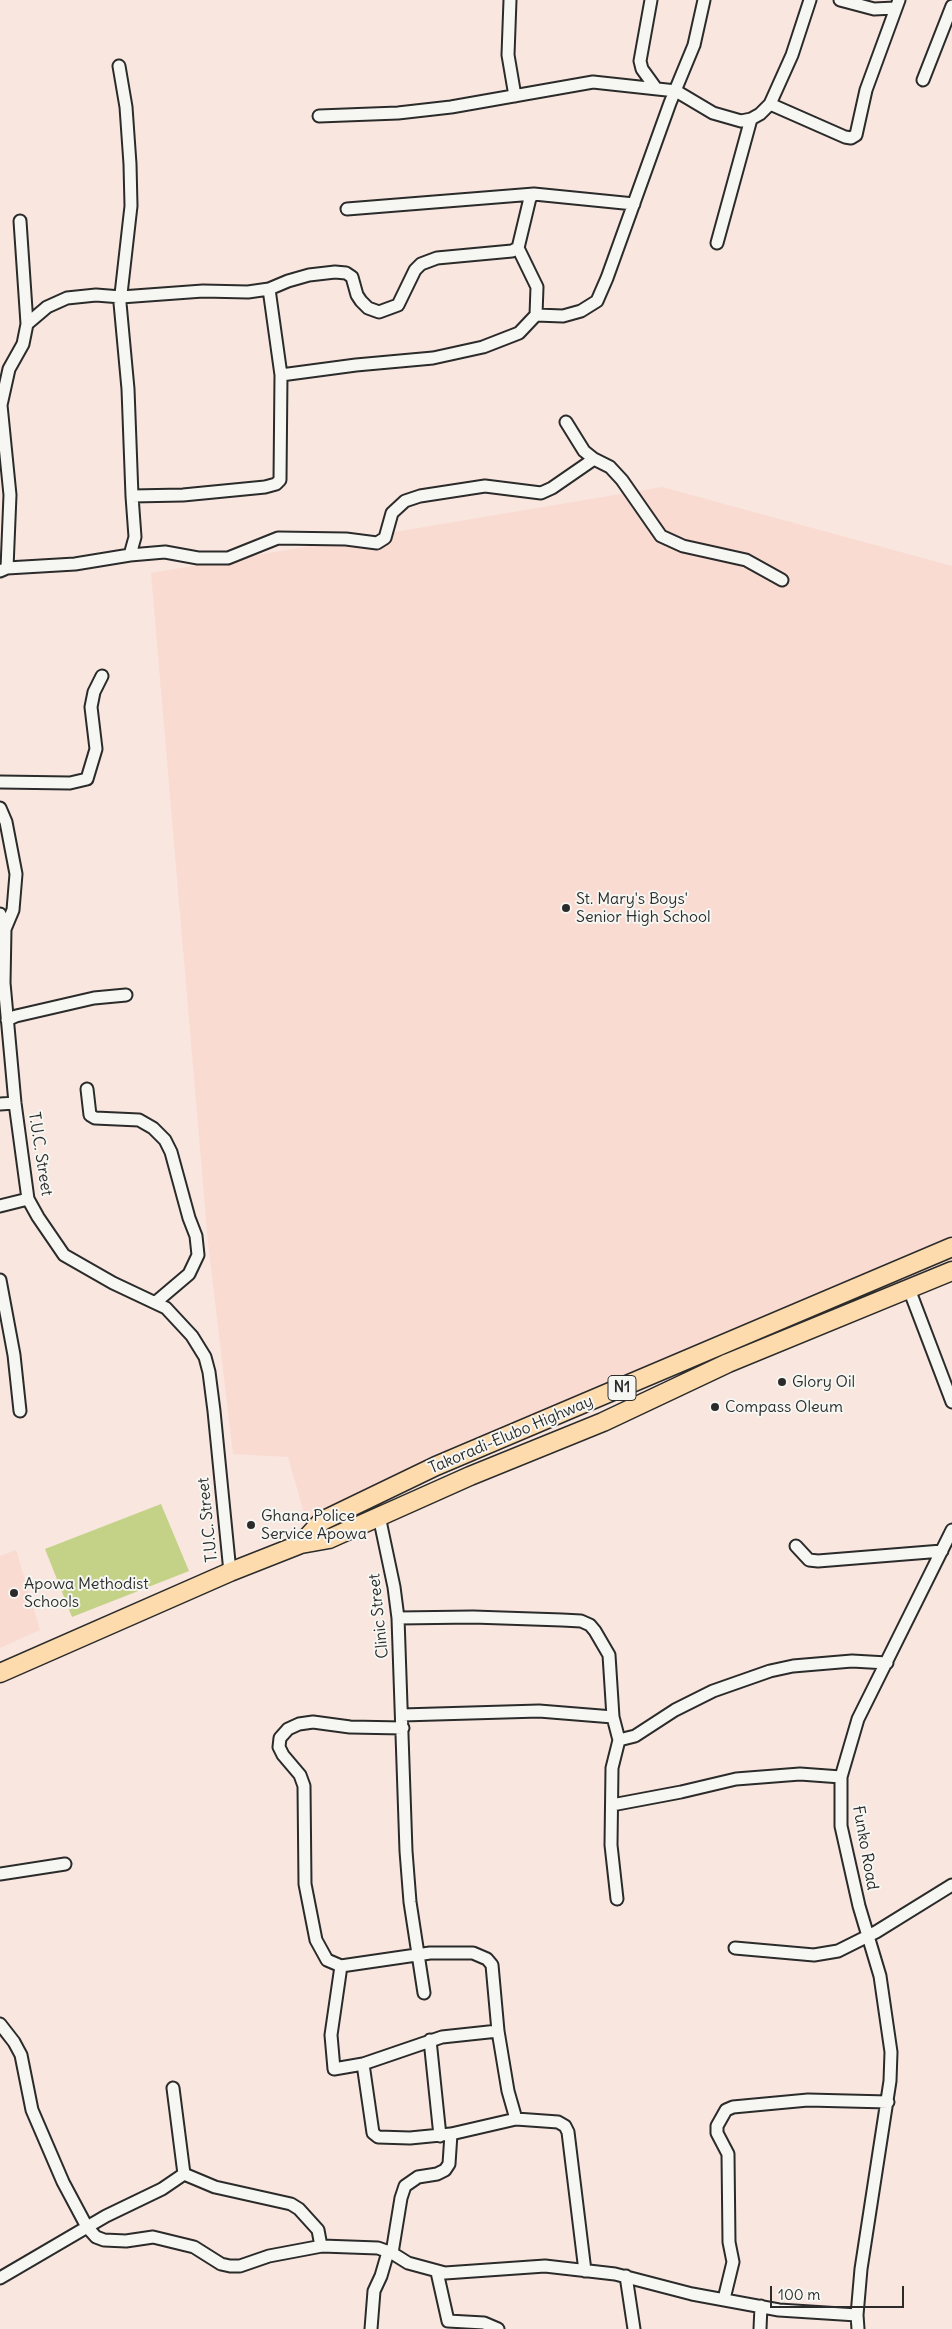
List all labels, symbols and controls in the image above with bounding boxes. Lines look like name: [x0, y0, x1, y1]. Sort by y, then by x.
place label: St. Mary's Boys' Senior High School: [576, 889, 711, 927]
marker: St. Mary's Boys' Senior High School: [560, 902, 572, 914]
street label: T.U.C. Street: [24, 1111, 56, 1197]
place label: Glory Oil: [792, 1372, 855, 1392]
road number: N1: [608, 1376, 636, 1400]
marker: Glory Oil: [776, 1376, 788, 1388]
street label: Takoradi-Elubo Highway: [426, 1392, 596, 1478]
place label: Compass Oleum: [725, 1397, 843, 1417]
marker: Compass Oleum: [709, 1401, 721, 1413]
street label: T.U.C. Street: [194, 1477, 222, 1563]
place label: Ghana Police Service Apowa: [261, 1506, 367, 1544]
marker: Ghana Police Service Apowa: [245, 1519, 257, 1531]
street label: Clinic Street: [365, 1573, 393, 1659]
place label: Apowa Methodist Schools: [24, 1574, 149, 1612]
marker: Apowa Methodist Schools: [8, 1587, 20, 1599]
street label: Funko Road: [848, 1804, 882, 1892]
scale bar: [772, 2276, 906, 2308]
text: 100 m: [778, 2285, 820, 2304]

